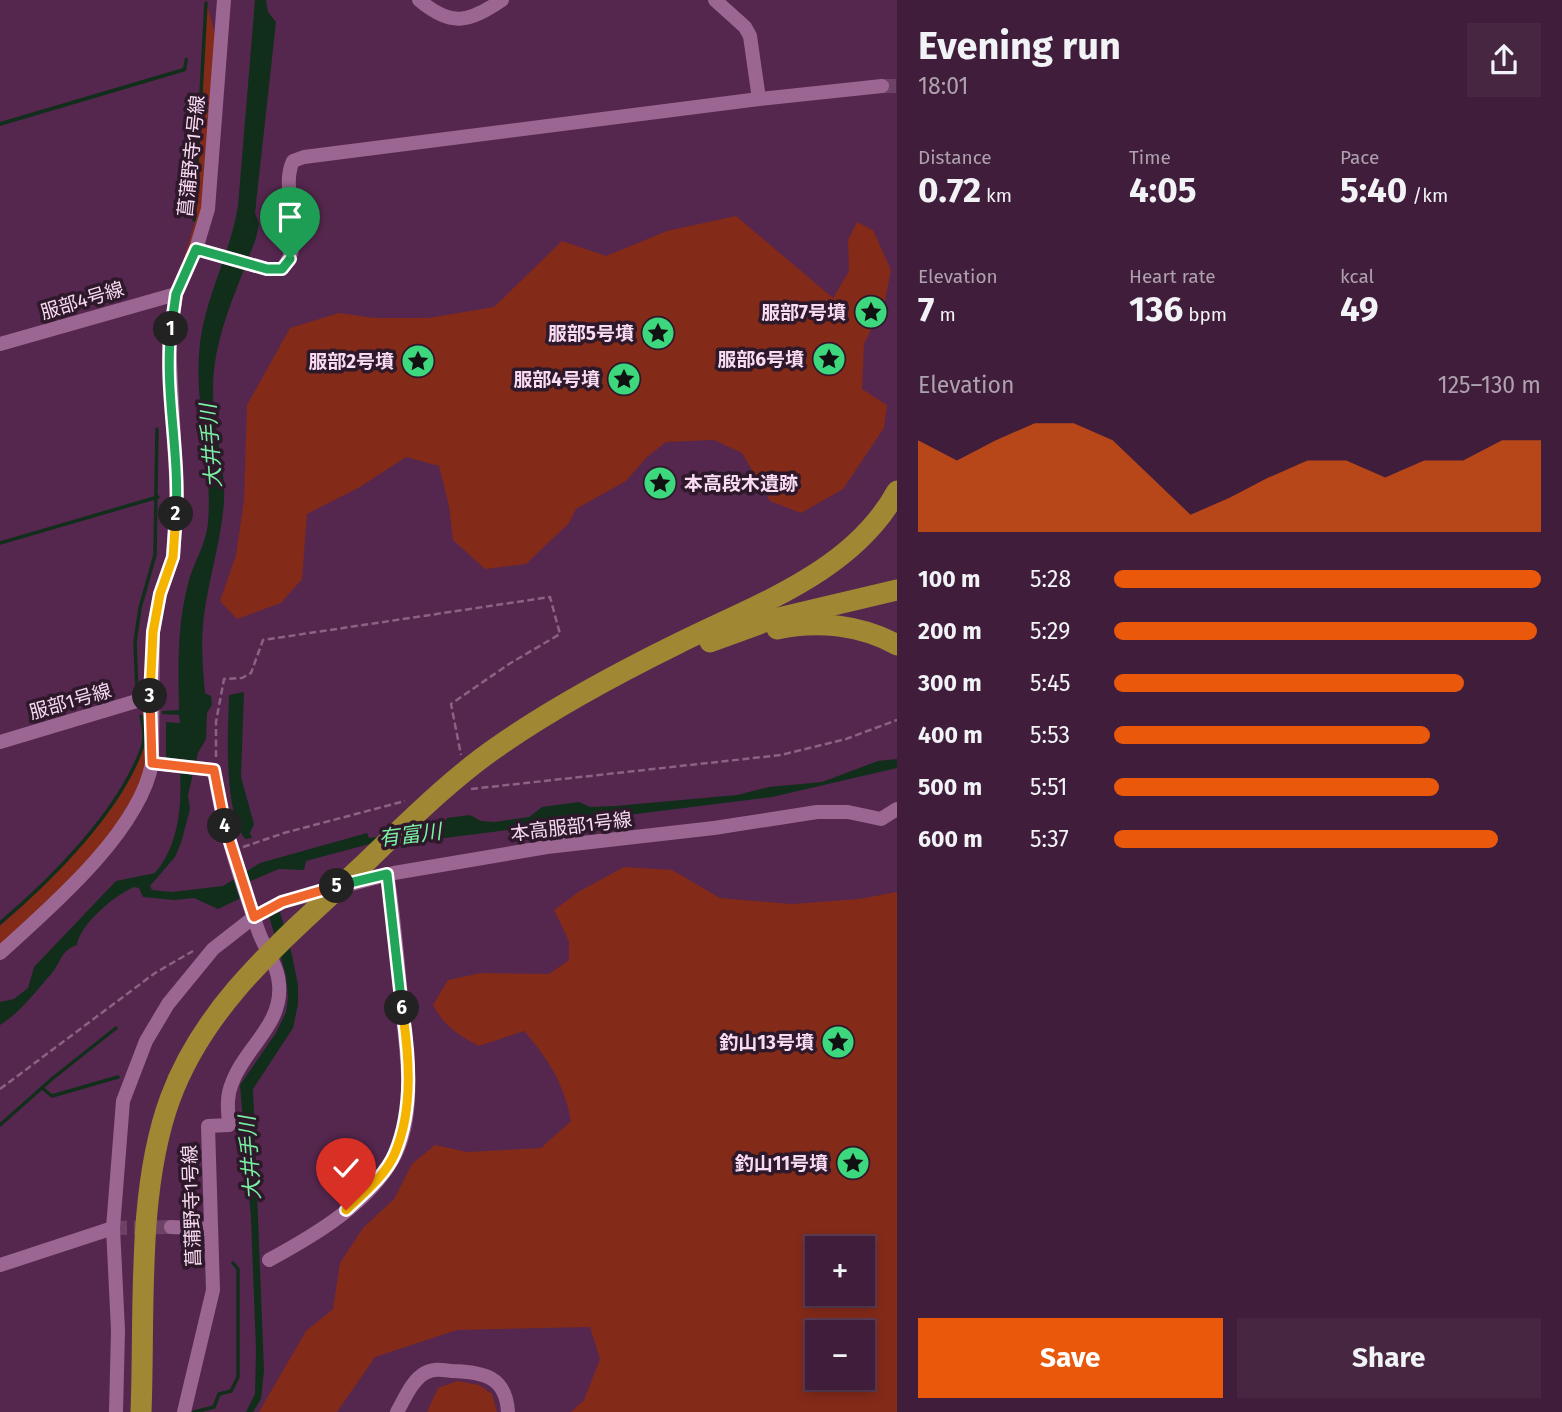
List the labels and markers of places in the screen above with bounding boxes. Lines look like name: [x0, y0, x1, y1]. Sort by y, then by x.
pin: [260, 187, 320, 259]
place icon: 服部7号墳: [852, 293, 890, 331]
place label: 服部7号墳: [761, 301, 846, 324]
pin: 1: [154, 312, 188, 346]
place icon: 服部5号墳: [639, 314, 677, 352]
place label: 服部5号墳: [548, 322, 634, 345]
place icon: 服部6号墳: [810, 340, 848, 378]
place icon: 服部2号墳: [399, 342, 437, 380]
place label: 服部6号墳: [717, 348, 804, 371]
place label: 服部2号墳: [308, 350, 394, 373]
place icon: 服部4号墳: [605, 360, 643, 398]
place label: 服部4号墳: [513, 368, 600, 391]
place icon: 本高段木遺跡: [641, 464, 679, 502]
place label: 本高段木遺跡: [684, 472, 798, 495]
pin: 2: [158, 496, 194, 532]
pin: 3: [132, 678, 168, 714]
pin: 4: [208, 808, 243, 844]
pin: 5: [320, 868, 354, 903]
pin: 6: [384, 990, 420, 1026]
place icon: 釣山13号墳: [819, 1023, 857, 1061]
place label: 釣山13号墳: [719, 1031, 814, 1054]
pin: [316, 1138, 376, 1210]
place icon: 釣山11号墳: [834, 1144, 872, 1182]
place label: 釣山11号墳: [735, 1152, 828, 1175]

